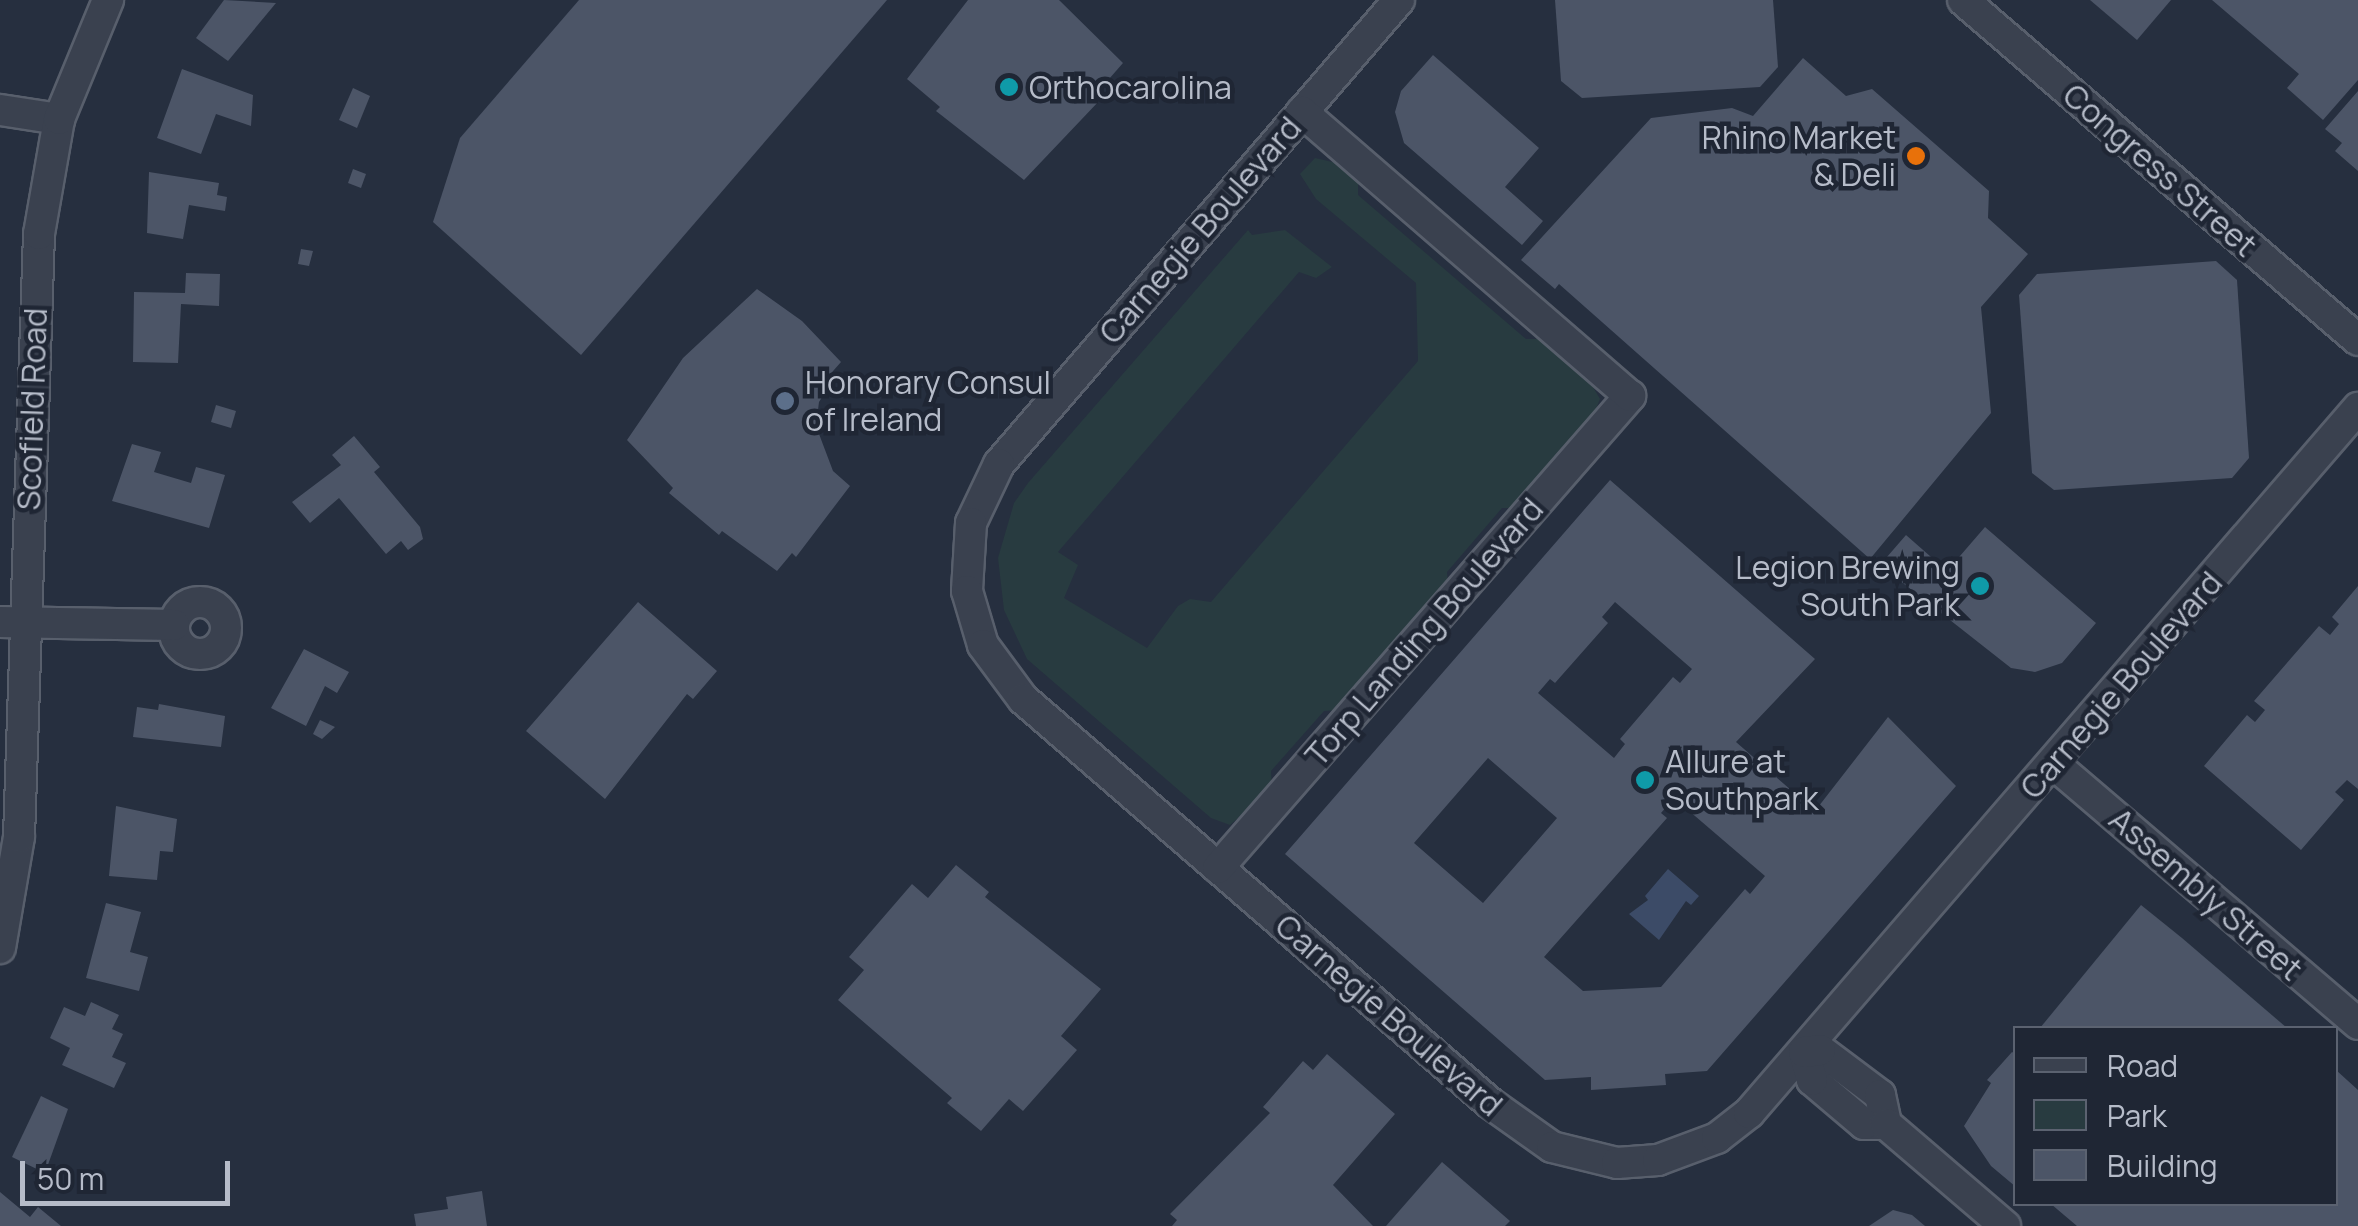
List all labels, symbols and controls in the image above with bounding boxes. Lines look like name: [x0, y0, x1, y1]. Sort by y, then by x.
place label: Orthocarolina: [1029, 68, 1232, 106]
marker: Orthocarolina: [998, 76, 1020, 98]
street label: Congress Street: [2055, 76, 2265, 264]
street label: Carnegie Boulevard: [1091, 109, 1309, 351]
place label: Rhino Market & Deli: [1702, 119, 1896, 194]
marker: Rhino Market & Deli: [1905, 145, 1927, 167]
street label: Scofield Road: [9, 307, 55, 511]
place label: Honorary Consul of Ireland: [805, 364, 1051, 439]
marker: Honorary Consul of Ireland: [774, 390, 796, 412]
street label: Torp Landing Boulevard: [1297, 490, 1551, 774]
place label: Legion Brewing South Park: [1735, 549, 1960, 624]
street label: Carnegie Boulevard: [2012, 564, 2230, 806]
marker: Legion Brewing South Park: [1969, 575, 1991, 597]
place label: Allure at Southpark: [1665, 743, 1819, 818]
marker: Allure at Southpark: [1634, 769, 1656, 791]
street label: Assembly Street: [2102, 800, 2310, 988]
street label: Carnegie Boulevard: [1268, 906, 1510, 1124]
legend: [2013, 1026, 2338, 1206]
text: Road: [2107, 1045, 2178, 1086]
text: Park: [2107, 1095, 2167, 1136]
scale bar: [25, 1141, 235, 1203]
text: Building: [2107, 1145, 2218, 1186]
text: 50 m: [37, 1158, 104, 1199]

